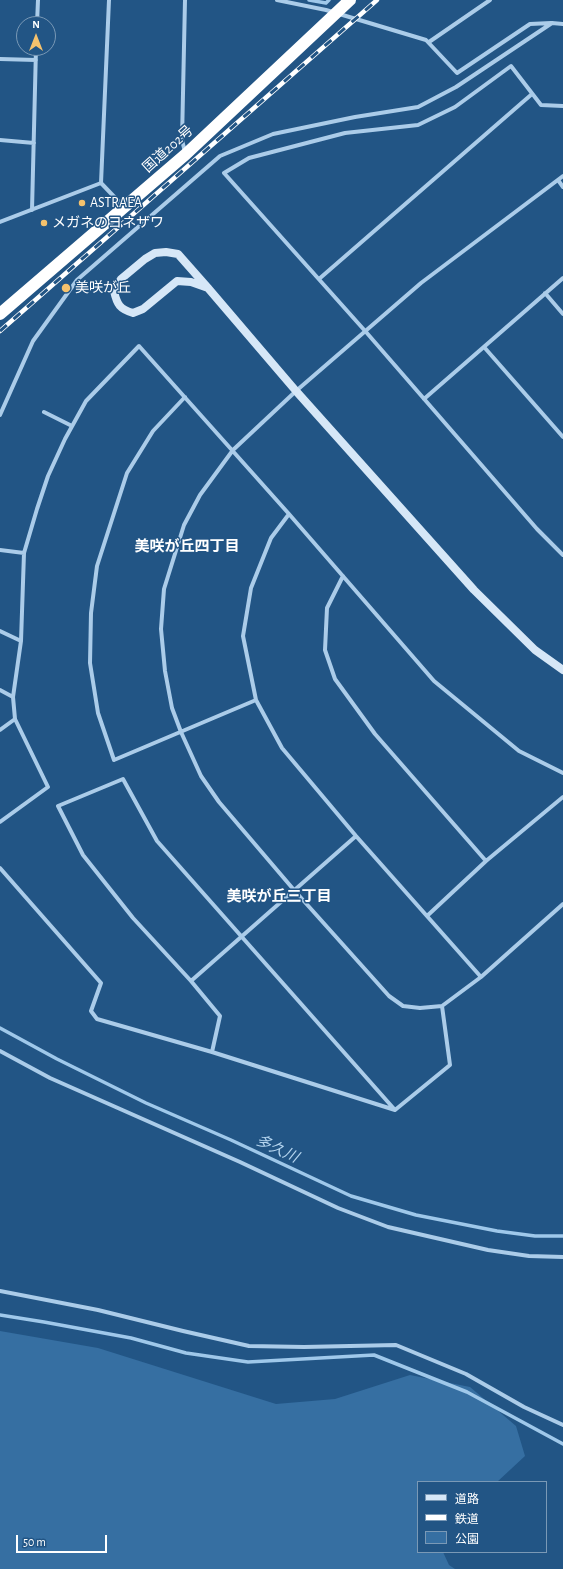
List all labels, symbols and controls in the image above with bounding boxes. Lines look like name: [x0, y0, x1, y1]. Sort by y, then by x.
north arrow: [16, 16, 56, 56]
text: N: [32, 19, 40, 30]
street label: 国道202号: [139, 122, 197, 176]
place label: ASTRAEA: [90, 195, 142, 211]
marker: ASTRAEA: [77, 198, 87, 208]
place label: メガネのヨネザワ: [52, 215, 164, 231]
marker: メガネのヨネザワ: [39, 218, 49, 228]
place label: 美咲が丘: [75, 280, 131, 296]
marker: 美咲が丘: [60, 282, 72, 294]
district label: 美咲が丘四丁目: [135, 537, 239, 555]
district label: 美咲が丘三丁目: [227, 887, 331, 905]
water label: 多久川: [253, 1131, 301, 1167]
legend: [417, 1481, 547, 1553]
text: 道路: [455, 1493, 479, 1505]
text: 鉄道: [455, 1513, 479, 1525]
scale bar: [18, 1527, 109, 1553]
text: 公園: [455, 1533, 479, 1545]
text: 50 m: [23, 1536, 46, 1548]

